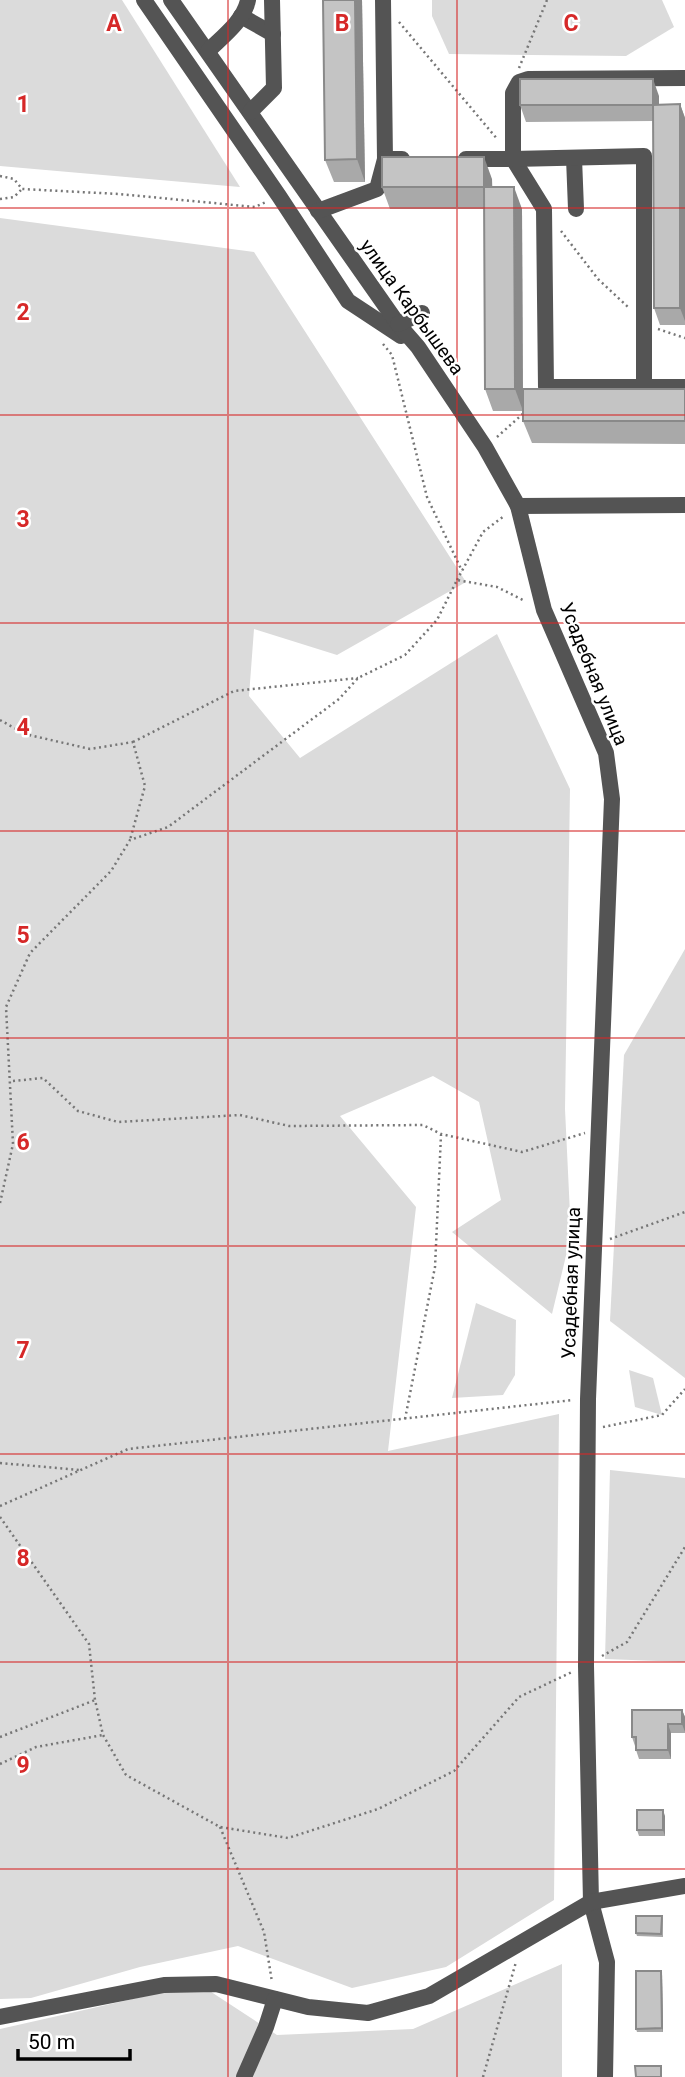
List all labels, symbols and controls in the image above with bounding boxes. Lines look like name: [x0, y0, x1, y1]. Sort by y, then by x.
text: A: [106, 10, 122, 37]
text: B: [335, 10, 349, 37]
text: C: [563, 10, 579, 37]
text: 1: [16, 91, 30, 118]
street label: улица Карбышева: [355, 235, 469, 379]
text: 2: [16, 299, 30, 326]
text: 3: [16, 506, 30, 533]
street label: Усадебная улица: [555, 599, 633, 749]
text: 4: [16, 714, 30, 741]
text: 5: [16, 922, 30, 949]
text: 6: [16, 1129, 30, 1156]
street label: Усадебная улица: [557, 1207, 585, 1359]
text: 7: [16, 1337, 30, 1364]
text: 8: [16, 1545, 30, 1572]
text: 9: [16, 1752, 30, 1779]
scale bar: [18, 2018, 130, 2062]
text: 50 m: [28, 2030, 75, 2054]

